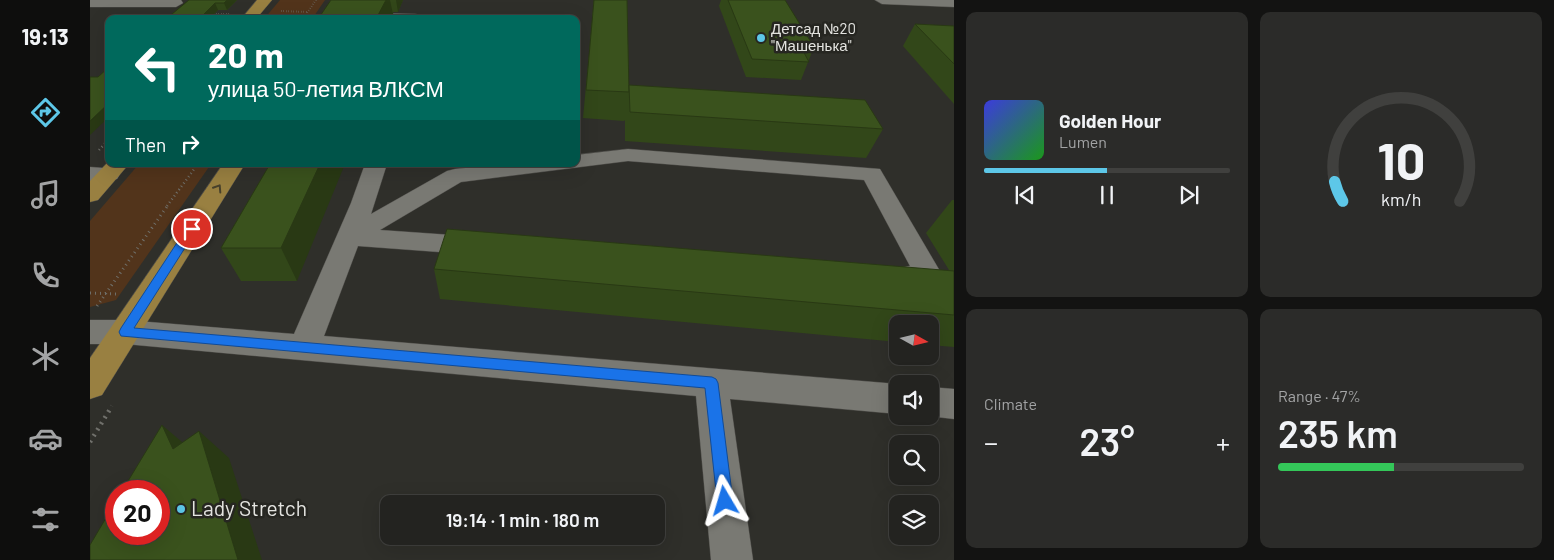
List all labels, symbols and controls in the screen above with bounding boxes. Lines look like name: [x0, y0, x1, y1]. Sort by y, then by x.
place label: Детсад №20 "Машенька": [771, 19, 856, 54]
text: 19:13: [21, 23, 69, 49]
marker: Детсад №20 "Машенька": [755, 32, 767, 44]
text: 20 m: [208, 33, 284, 75]
icon: left: [125, 35, 190, 100]
text: улица 50-летия ВЛКСМ: [208, 75, 444, 101]
icon: directions: [28, 95, 63, 130]
text: Golden Hour: [1059, 109, 1161, 132]
text: 10: [1377, 128, 1425, 190]
icon: right: [176, 130, 204, 158]
text: Lumen: [1059, 132, 1107, 151]
text: Then: [125, 133, 166, 156]
icon: music: [28, 177, 63, 212]
icon: previous: [1011, 181, 1039, 209]
icon: pause: [1093, 181, 1121, 209]
icon: next: [1175, 181, 1203, 209]
one-way arrow: [212, 184, 221, 194]
text: km/h: [1381, 188, 1421, 210]
pin: [171, 208, 213, 250]
icon: arrive: [178, 215, 206, 243]
icon: phone: [28, 258, 63, 293]
north arrow: [889, 315, 939, 365]
map controls: [889, 315, 939, 545]
icon: climate: [28, 339, 63, 374]
button: sound: [889, 375, 939, 425]
text: Range · 47%: [1278, 386, 1361, 405]
text: Climate: [984, 394, 1037, 413]
text: 235 km: [1278, 410, 1398, 456]
text: 23°: [1079, 418, 1135, 464]
icon: car: [28, 421, 63, 456]
text: −: [984, 425, 998, 459]
text: +: [1216, 425, 1230, 459]
button: search: [889, 435, 939, 485]
position arrow: [698, 474, 750, 526]
speed limit sign: 20: [105, 480, 170, 545]
place label: Lady Stretch: [191, 495, 307, 520]
button: layers: [889, 495, 939, 545]
icon: filters: [28, 502, 63, 537]
marker: Lady Stretch: [175, 503, 187, 515]
text: 19:14 · 1 min · 180 m: [446, 508, 599, 531]

